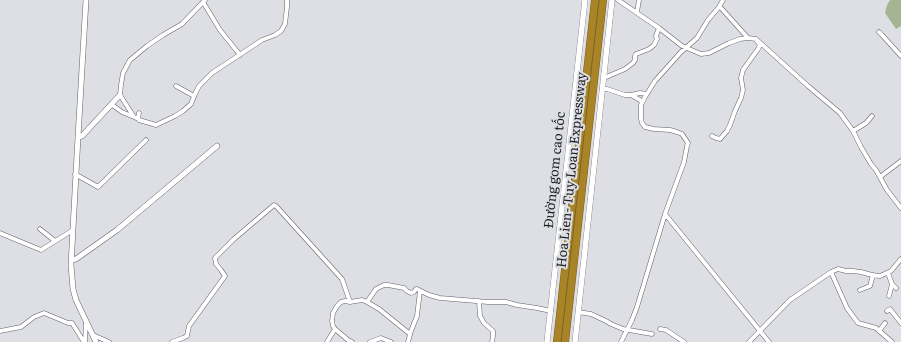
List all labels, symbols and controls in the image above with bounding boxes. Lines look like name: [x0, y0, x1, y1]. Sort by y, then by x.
street label: Hoa Lien- Tuy Loan Expressway: [554, 71, 590, 269]
street label: Đường gom cao tốc: [541, 111, 569, 229]

